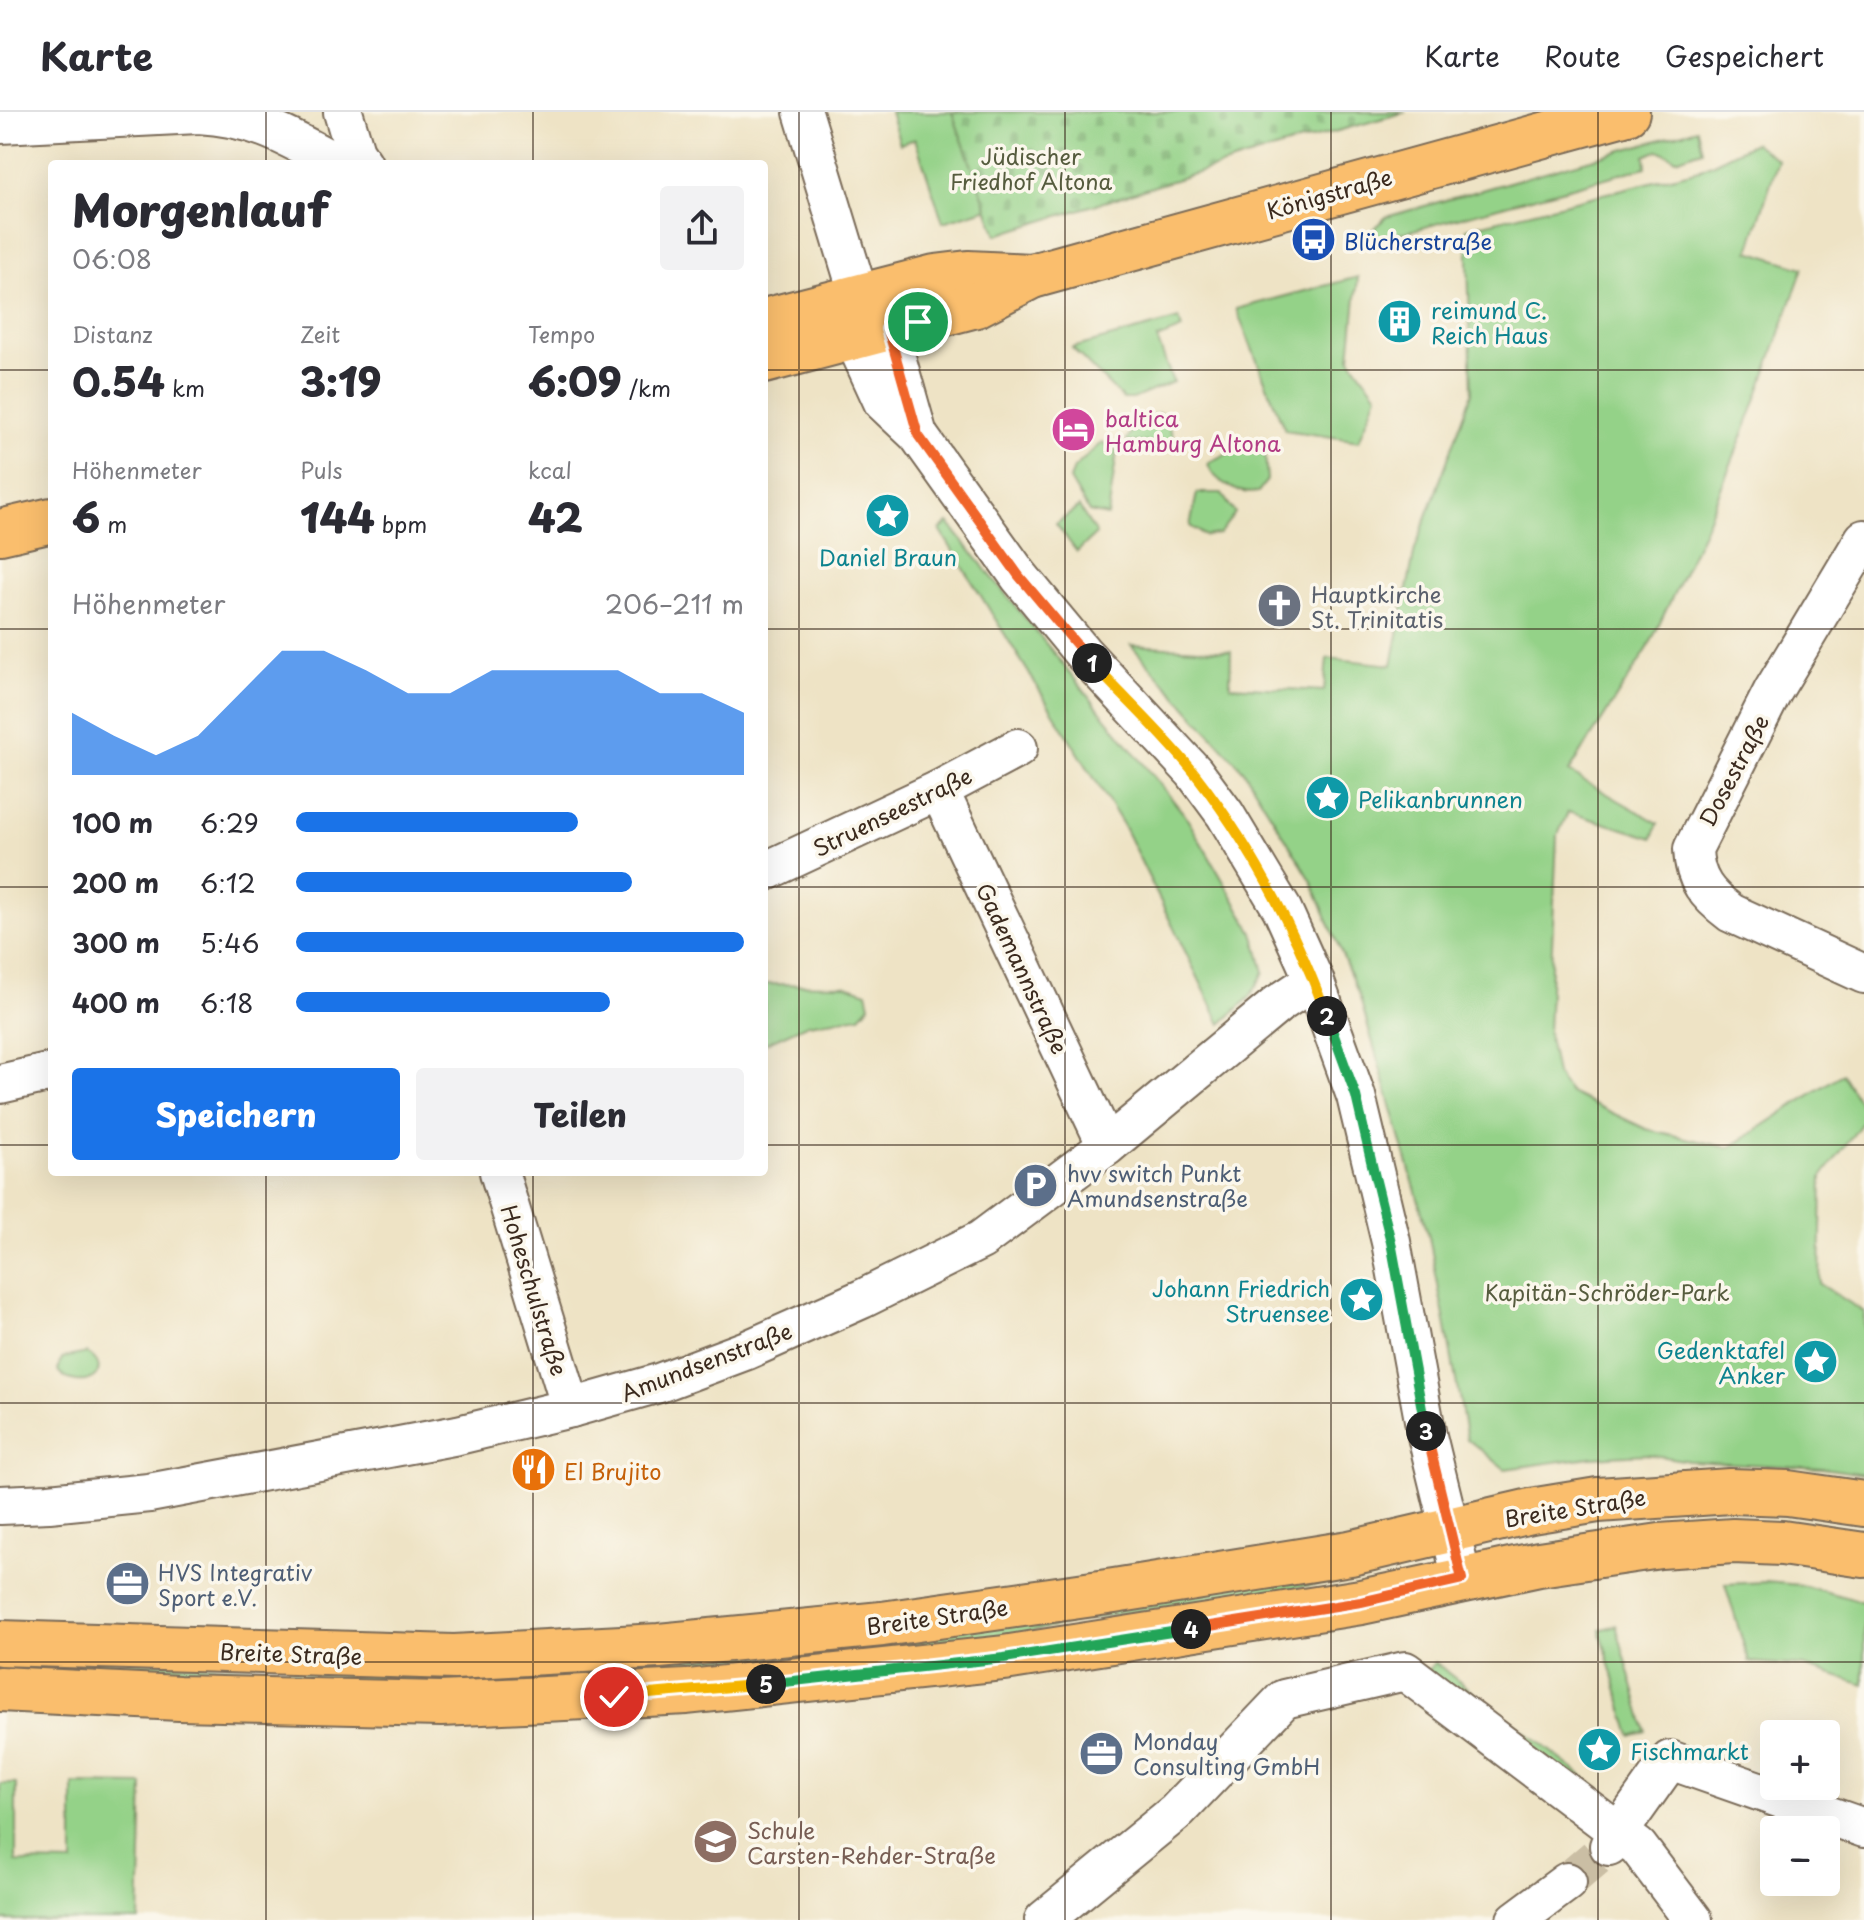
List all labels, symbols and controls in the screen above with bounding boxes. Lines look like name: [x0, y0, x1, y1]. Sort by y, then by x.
text: Karte: [40, 27, 153, 84]
text: Karte: [1424, 34, 1500, 77]
text: Route: [1544, 34, 1621, 77]
text: Gespeichert: [1665, 34, 1824, 77]
park label: Jüdischer Friedhof Altona: [950, 139, 1112, 197]
street label: Königstraße: [1262, 159, 1396, 227]
text: Morgenlauf: [72, 176, 329, 242]
button: share: [660, 186, 744, 270]
bus stop icon: Blücherstraße: [1289, 216, 1337, 264]
place label: Blücherstraße: [1344, 224, 1492, 257]
text: 06:08: [72, 239, 152, 278]
pin: [884, 288, 952, 356]
place label: reimund C. Reich Haus: [1431, 293, 1548, 351]
building icon: reimund C. Reich Haus: [1376, 298, 1424, 346]
icon: arrive: [896, 300, 940, 344]
text: Distanz: [72, 317, 153, 350]
text: Zeit: [300, 317, 340, 350]
text: Tempo: [528, 317, 595, 350]
text: 0.54: [72, 350, 165, 411]
text: 3:19: [300, 350, 381, 411]
text: 6:09: [528, 350, 622, 411]
text: km: [165, 371, 205, 404]
text: /km: [622, 371, 671, 404]
place label: baltica Hamburg Altona: [1105, 401, 1281, 459]
hotel icon: baltica Hamburg Altona: [1050, 406, 1098, 454]
text: Höhenmeter: [72, 453, 202, 486]
text: Puls: [300, 453, 343, 486]
text: kcal: [528, 453, 572, 486]
text: 6: [72, 486, 100, 547]
text: 144: [300, 486, 375, 547]
text: 42: [528, 486, 583, 547]
place icon: Daniel Braun: [864, 491, 912, 539]
text: m: [100, 507, 127, 540]
text: bpm: [375, 507, 427, 540]
place label: Daniel Braun: [819, 540, 957, 573]
place label: Hauptkirche St. Trinitatis: [1311, 577, 1443, 635]
church icon: Hauptkirche St. Trinitatis: [1256, 582, 1304, 630]
text: Höhenmeter: [72, 584, 225, 623]
text: 206–211 m: [605, 584, 744, 623]
pin: 1: [1072, 643, 1112, 683]
text: 1: [1087, 646, 1097, 679]
street label: Dosestraße: [1690, 708, 1776, 832]
street label: Struenseestraße: [807, 758, 977, 864]
place icon: Pelikanbrunnen: [1303, 774, 1351, 822]
place label: Pelikanbrunnen: [1358, 782, 1523, 815]
text: 100 m: [72, 803, 153, 842]
text: 6:29: [200, 803, 259, 842]
text: 200 m: [72, 863, 159, 902]
text: 6:12: [200, 863, 256, 902]
street label: Gademannstraße: [969, 877, 1077, 1059]
text: 300 m: [72, 923, 160, 962]
text: 5:46: [200, 923, 260, 962]
text: 400 m: [72, 983, 160, 1022]
text: 6:18: [200, 983, 254, 1022]
pin: 2: [1307, 996, 1347, 1036]
text: 2: [1319, 999, 1335, 1032]
button: Speichern: [72, 1068, 400, 1160]
button: Teilen: [416, 1068, 744, 1160]
place label: hvv switch Punkt Amundsenstraße: [1067, 1156, 1248, 1214]
parking icon: hvv switch Punkt Amundsenstraße: [1012, 1161, 1060, 1209]
street label: Hoheschulstraße: [493, 1200, 577, 1380]
place label: Johann Friedrich Struensee: [1152, 1271, 1330, 1329]
park label: Kapitän-Schröder-Park: [1484, 1275, 1730, 1308]
place icon: Johann Friedrich Struensee: [1337, 1276, 1385, 1324]
street label: Amundsenstraße: [616, 1313, 796, 1409]
place label: Gedenktafel Anker: [1657, 1333, 1786, 1391]
place icon: Gedenktafel Anker: [1792, 1338, 1840, 1386]
pin: 3: [1406, 1411, 1446, 1451]
text: 3: [1419, 1414, 1433, 1447]
restaurant icon: El Brujito: [509, 1446, 557, 1494]
place label: El Brujito: [564, 1454, 661, 1487]
street label: Breite Straße: [1502, 1480, 1648, 1534]
place label: HVS Integrativ Sport e.V.: [158, 1555, 312, 1613]
office icon: HVS Integrativ Sport e.V.: [103, 1560, 151, 1608]
street label: Breite Straße: [864, 1590, 1010, 1642]
pin: 4: [1171, 1609, 1211, 1649]
text: 4: [1184, 1612, 1198, 1645]
street label: Breite Straße: [219, 1634, 363, 1672]
pin: [580, 1663, 648, 1731]
pin: 5: [746, 1664, 786, 1704]
text: 5: [759, 1667, 773, 1700]
icon: check: [592, 1675, 636, 1719]
map controls: [1760, 1720, 1840, 1896]
button: +: [1760, 1720, 1840, 1800]
place label: Monday Consulting GmbH: [1133, 1724, 1320, 1782]
place icon: Fischmarkt: [1575, 1726, 1623, 1774]
office icon: Monday Consulting GmbH: [1078, 1729, 1126, 1777]
place label: Fischmarkt: [1630, 1734, 1749, 1767]
place label: Schule Carsten-Rehder-Straße: [747, 1813, 996, 1871]
button: −: [1760, 1816, 1840, 1896]
school or university icon: Schule Carsten-Rehder-Straße: [692, 1818, 740, 1866]

